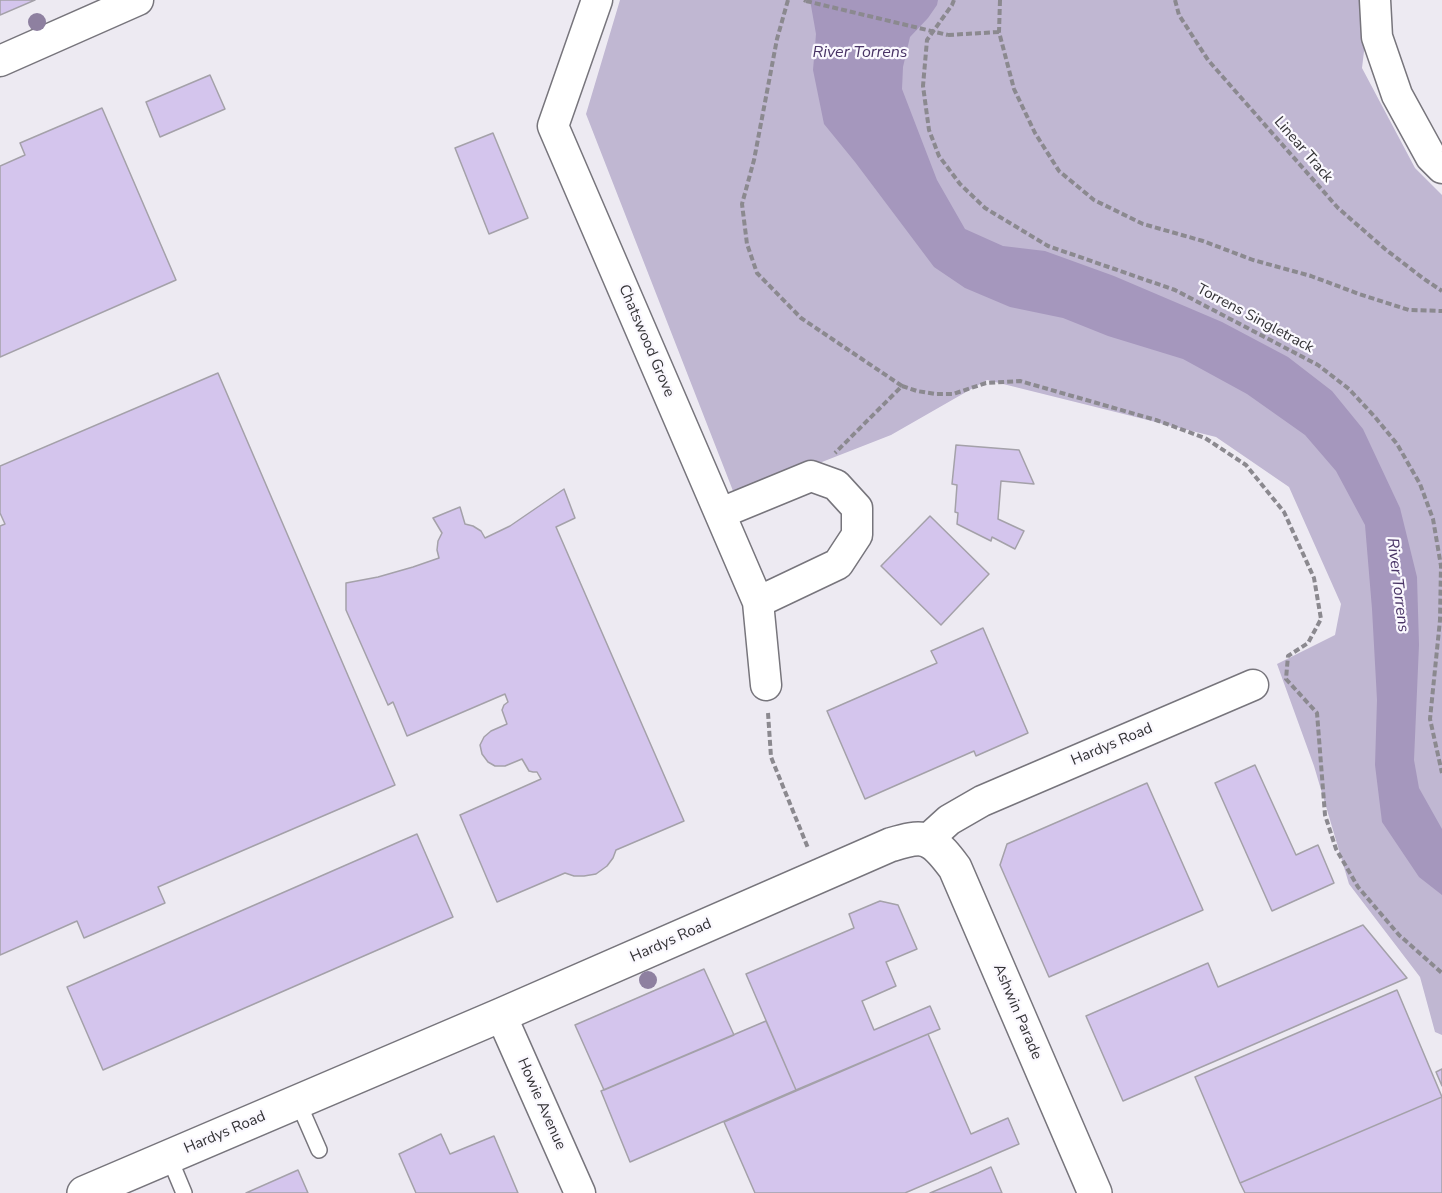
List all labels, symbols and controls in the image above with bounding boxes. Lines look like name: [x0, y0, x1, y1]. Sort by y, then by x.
water label: River Torrens: [813, 43, 907, 63]
street label: Linear Track: [1270, 114, 1336, 186]
street label: Torrens Singletrack: [1194, 281, 1316, 357]
street label: Chatswood Grove: [614, 282, 678, 400]
water label: River Torrens: [1382, 537, 1412, 633]
street label: Hardys Road: [1068, 720, 1156, 770]
street label: Hardys Road: [628, 915, 714, 967]
street label: Ashwin Parade: [989, 962, 1045, 1062]
street label: Howie Avenue: [513, 1055, 569, 1153]
street label: Hardys Road: [181, 1108, 269, 1158]

